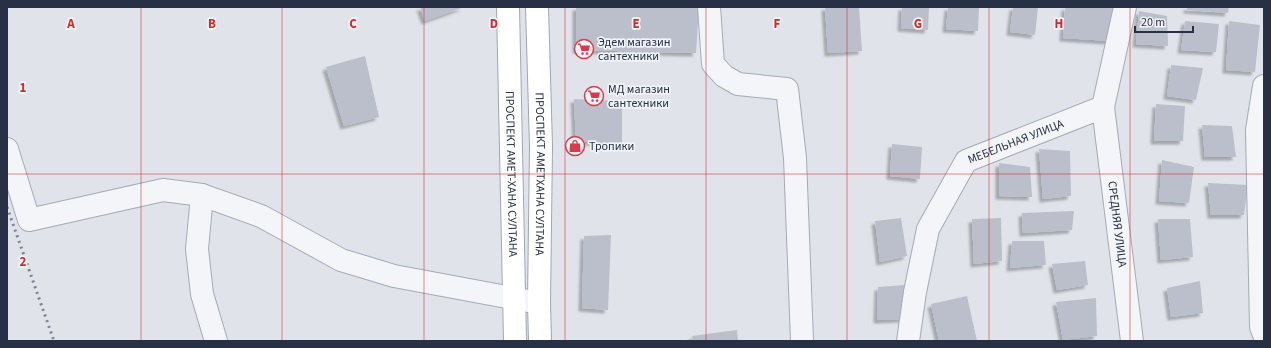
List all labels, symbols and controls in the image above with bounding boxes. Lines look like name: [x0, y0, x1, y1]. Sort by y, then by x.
scale bar: [1135, 8, 1193, 34]
text: 20 m: [1141, 14, 1165, 31]
text: A: [66, 15, 75, 33]
text: B: [208, 15, 216, 33]
text: C: [349, 15, 357, 33]
text: D: [490, 15, 498, 33]
text: E: [632, 15, 640, 33]
text: F: [774, 15, 781, 33]
text: G: [914, 15, 922, 33]
text: H: [1055, 15, 1063, 33]
place label: Эдем магазин сантехники: [598, 34, 670, 65]
supermarket icon: Эдем магазин сантехники: [573, 38, 595, 60]
text: 1: [20, 79, 27, 97]
place label: МД магазин сантехники: [608, 81, 670, 112]
supermarket icon: МД магазин сантехники: [583, 85, 605, 107]
street label: ПРОСПЕКТ АМЕТ-ХАНА СУЛТАНА: [501, 91, 522, 258]
street label: ПРОСПЕКТ АМЕТХАНА СУЛТАНА: [531, 92, 550, 256]
street label: МЕБЕЛЬНАЯ УЛИЦА: [965, 115, 1066, 168]
shop icon: Тропики: [564, 135, 586, 157]
place label: Тропики: [589, 138, 634, 155]
street label: СРЕДНЯЯ УЛИЦА: [1104, 180, 1131, 269]
text: 2: [20, 253, 27, 271]

